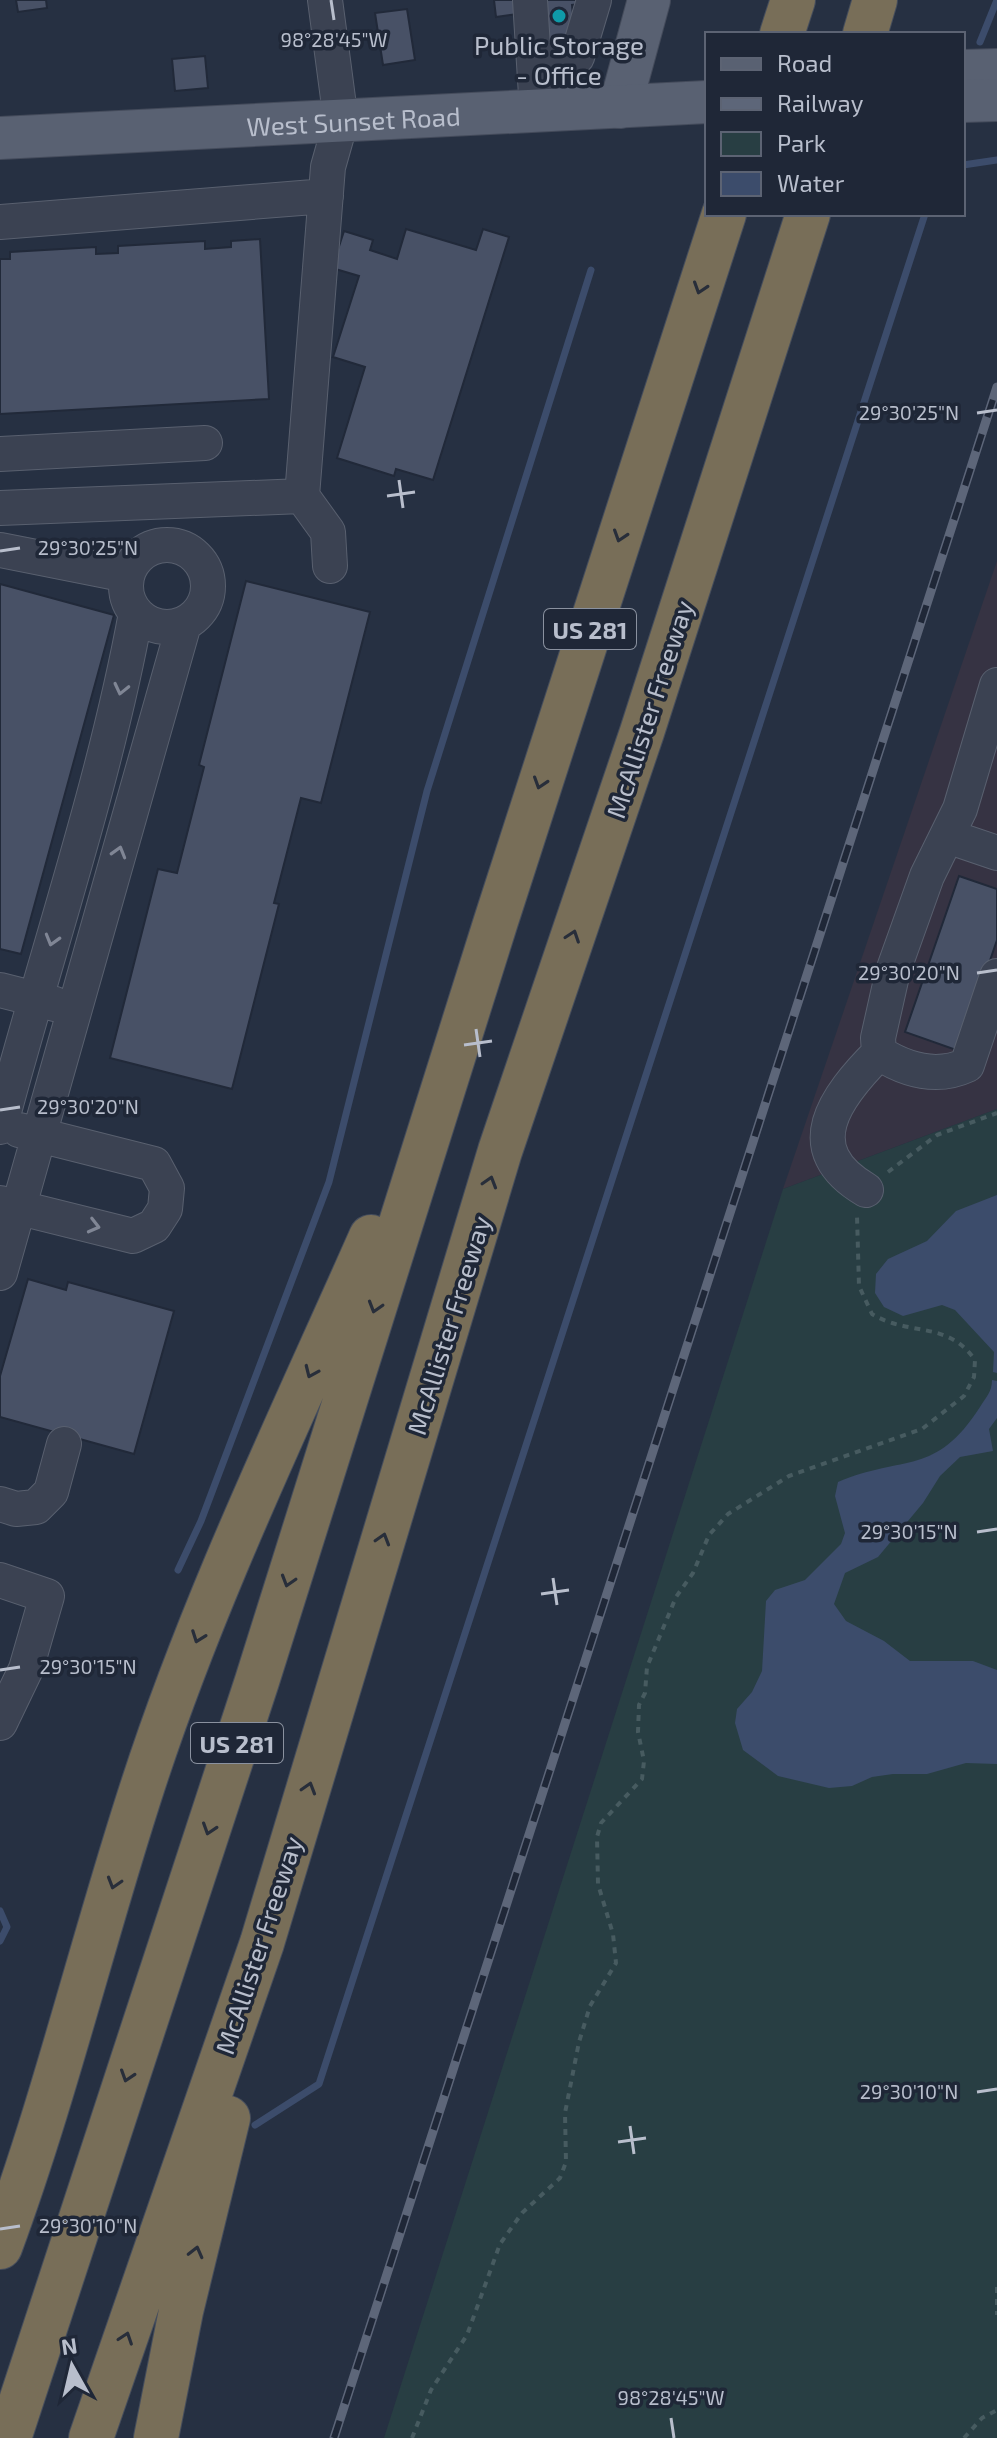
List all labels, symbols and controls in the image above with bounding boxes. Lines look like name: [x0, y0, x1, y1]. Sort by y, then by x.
marker: Public Storage - Office: [550, 7, 568, 25]
text: 98°28'45"W: [280, 27, 388, 51]
place label: Public Storage - Office: [474, 29, 644, 90]
legend: [705, 32, 965, 216]
text: Road: [777, 48, 832, 77]
text: Railway: [777, 88, 864, 117]
street label: West Sunset Road: [246, 99, 461, 141]
text: Park: [777, 128, 826, 157]
text: Water: [777, 168, 845, 197]
one-way arrow: [694, 281, 710, 295]
text: 29°30'25"N: [859, 400, 959, 424]
one-way arrow: [614, 528, 630, 542]
text: 29°30'25"N: [38, 535, 138, 559]
street label: McAllister Freeway: [599, 596, 699, 822]
road number: US 281: [544, 609, 636, 649]
one-way arrow: [113, 682, 130, 696]
one-way arrow: [534, 775, 550, 789]
one-way arrow: [110, 846, 126, 860]
one-way arrow: [564, 930, 580, 944]
one-way arrow: [44, 932, 61, 946]
text: 29°30'20"N: [858, 960, 960, 984]
text: 29°30'20"N: [37, 1094, 139, 1118]
one-way arrow: [481, 1176, 497, 1190]
street label: McAllister Freeway: [400, 1212, 496, 1438]
one-way arrow: [86, 1217, 100, 1234]
one-way arrow: [368, 1299, 384, 1313]
one-way arrow: [305, 1364, 321, 1378]
text: 29°30'15"N: [860, 1519, 958, 1543]
one-way arrow: [374, 1532, 390, 1546]
one-way arrow: [282, 1574, 298, 1588]
one-way arrow: [191, 1629, 208, 1643]
text: 29°30'15"N: [39, 1654, 137, 1678]
road number: US 281: [191, 1723, 283, 1763]
one-way arrow: [299, 1781, 315, 1795]
one-way arrow: [202, 1821, 218, 1835]
street label: McAllister Freeway: [208, 1832, 308, 2058]
one-way arrow: [107, 1876, 123, 1889]
one-way arrow: [121, 2068, 137, 2082]
text: 29°30'10"N: [860, 2079, 958, 2103]
text: 29°30'10"N: [39, 2213, 137, 2237]
one-way arrow: [186, 2246, 203, 2260]
north arrow: [32, 2326, 112, 2406]
text: N: [59, 2331, 79, 2359]
one-way arrow: [116, 2332, 132, 2346]
text: 98°28'45"W: [617, 2385, 725, 2409]

